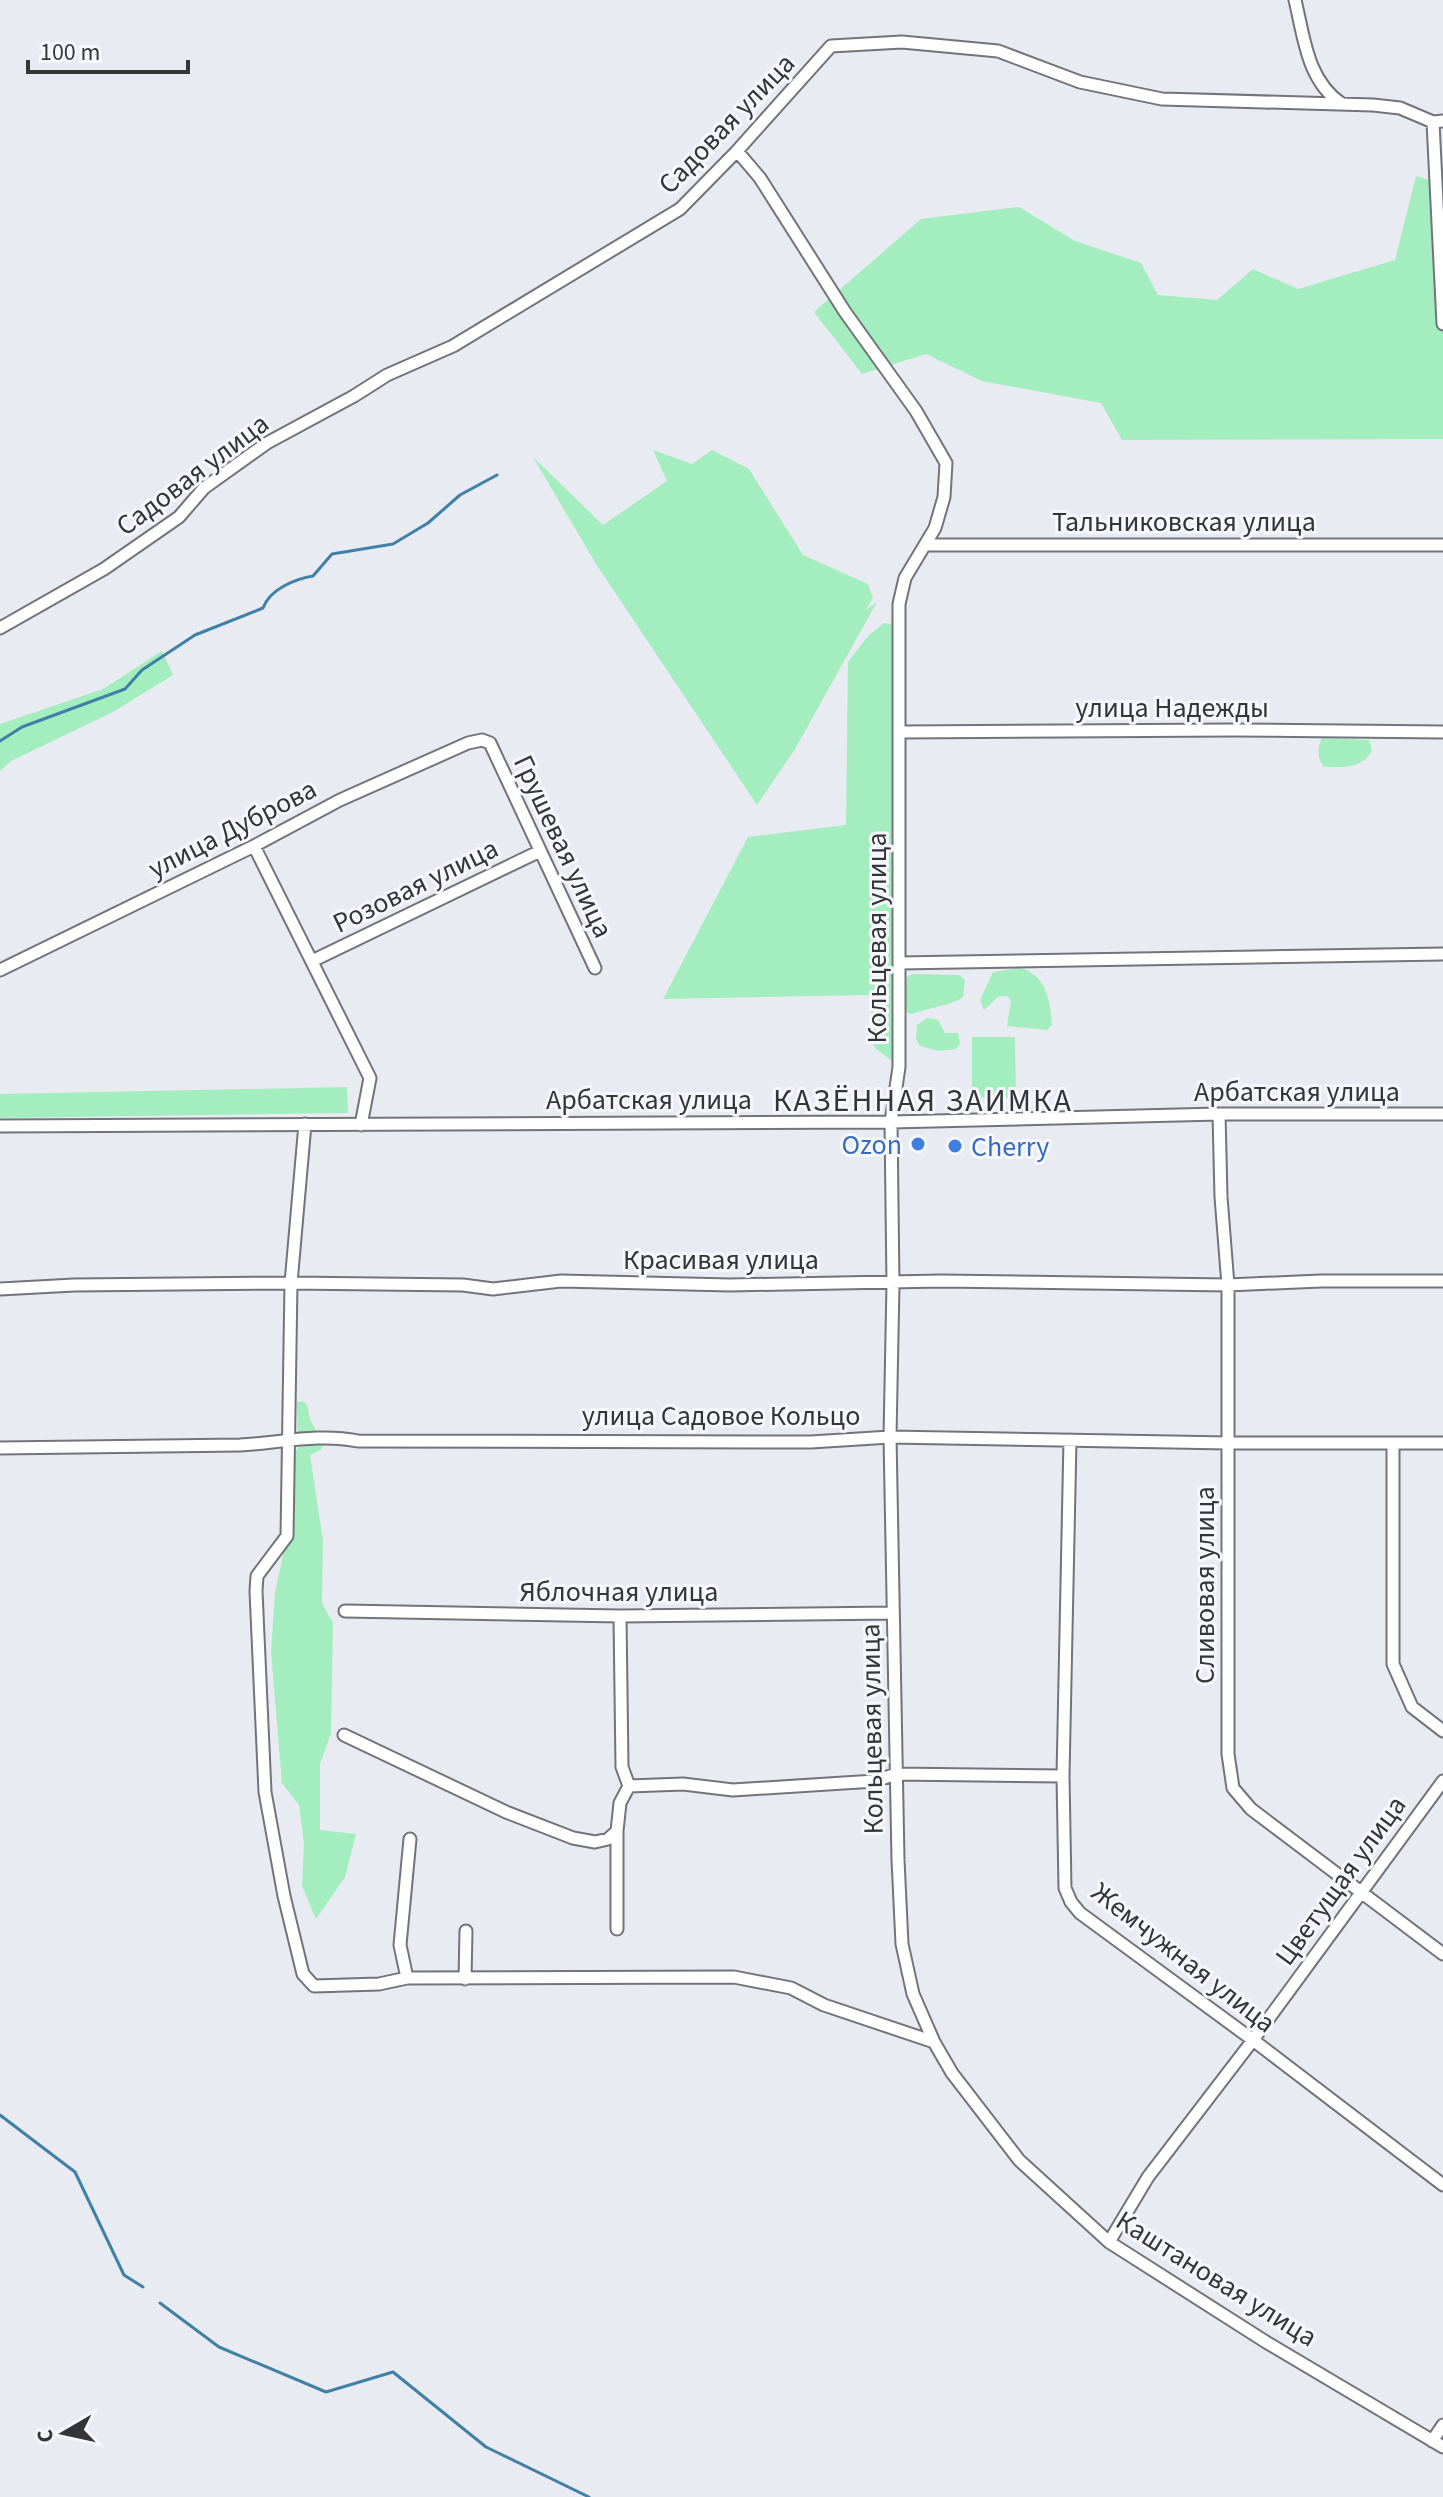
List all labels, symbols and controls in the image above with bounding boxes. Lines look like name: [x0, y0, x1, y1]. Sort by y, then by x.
scale bar: [28, 24, 188, 74]
text: 100 m: [40, 35, 100, 70]
street label: Садовая улица: [649, 44, 804, 203]
street label: Садовая улица: [108, 404, 277, 546]
street label: Тальниковская улица: [1052, 502, 1316, 542]
street label: улица Надежды: [1075, 688, 1269, 728]
street label: Грушевая улица: [503, 749, 623, 944]
street label: улица Дуброва: [141, 769, 324, 889]
street label: Розовая улица: [326, 829, 505, 943]
street label: Кольцевая улица: [857, 832, 897, 1044]
street label: Арбатская улица: [1194, 1072, 1400, 1112]
district label: КАЗЁННАЯ ЗАИМКА: [773, 1078, 1073, 1124]
street label: Арбатская улица: [546, 1080, 752, 1120]
place label: Ozon: [842, 1125, 902, 1165]
place label: Cherry: [971, 1127, 1049, 1167]
marker: Ozon: [909, 1135, 927, 1153]
marker: Cherry: [946, 1137, 964, 1155]
street label: Красивая улица: [623, 1240, 819, 1280]
street label: улица Садовое Кольцо: [582, 1396, 860, 1436]
street label: Сливовая улица: [1185, 1486, 1225, 1684]
street label: Яблочная улица: [520, 1572, 718, 1612]
street label: Кольцевая улица: [850, 1623, 894, 1835]
street label: Цветущая улица: [1266, 1788, 1416, 1974]
street label: Жемчужная улица: [1083, 1873, 1284, 2043]
street label: Каштановая улица: [1108, 2201, 1325, 2357]
north arrow: [24, 2393, 104, 2473]
text: С: [28, 2427, 62, 2445]

